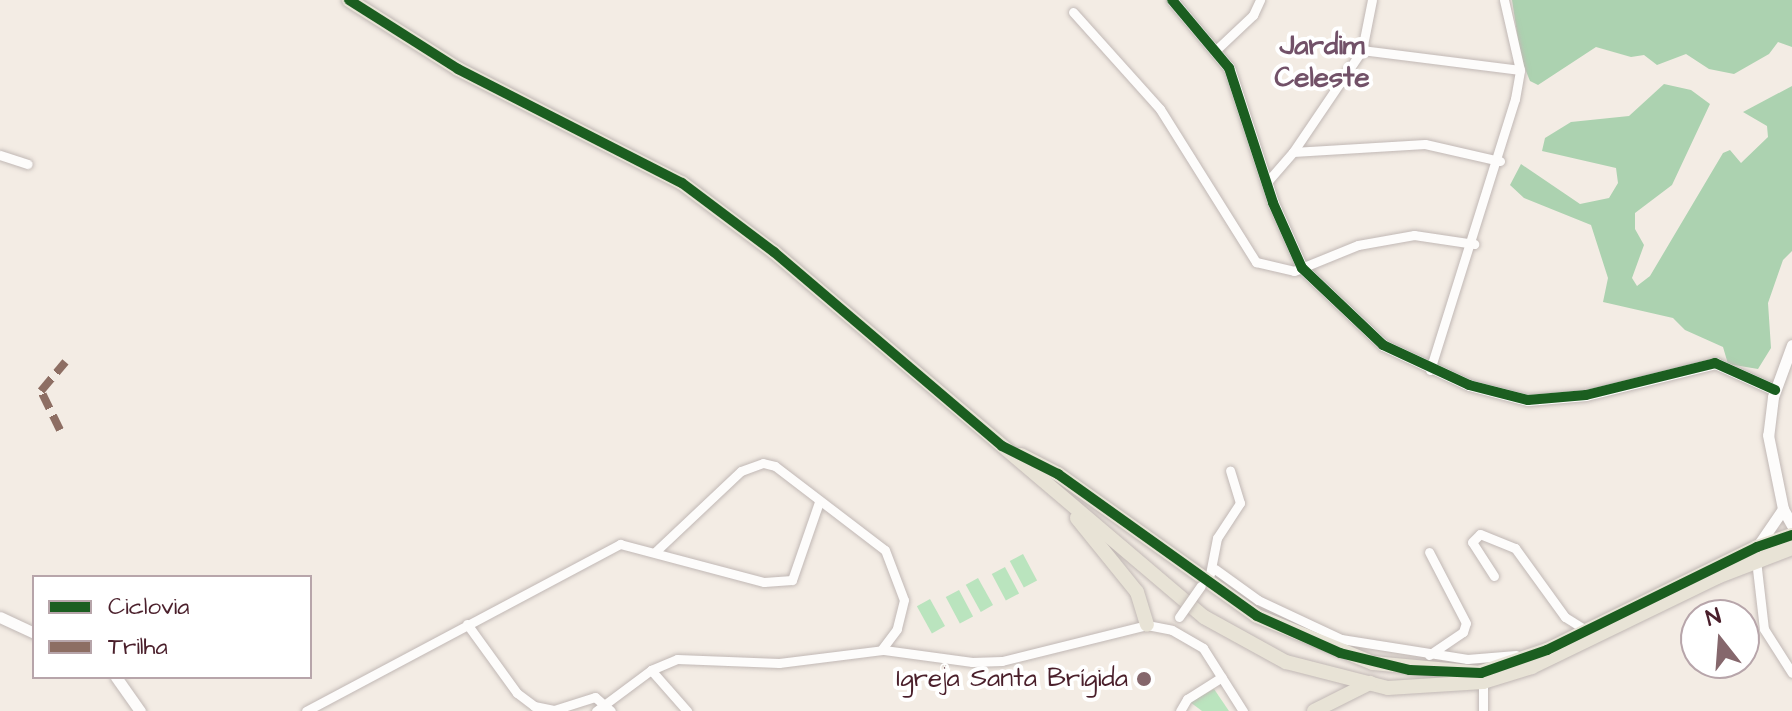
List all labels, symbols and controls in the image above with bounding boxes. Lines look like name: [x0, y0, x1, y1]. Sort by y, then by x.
district label: Jardim Celeste: [1274, 29, 1370, 95]
legend: [32, 575, 312, 679]
text: Ciclovia: [108, 590, 189, 624]
north arrow: [1680, 599, 1760, 679]
text: N: [1702, 601, 1725, 634]
text: Trilha: [108, 630, 168, 664]
place label: Igreja Santa Brígida: [896, 663, 1128, 695]
marker: Igreja Santa Brígida: [1135, 670, 1153, 688]

